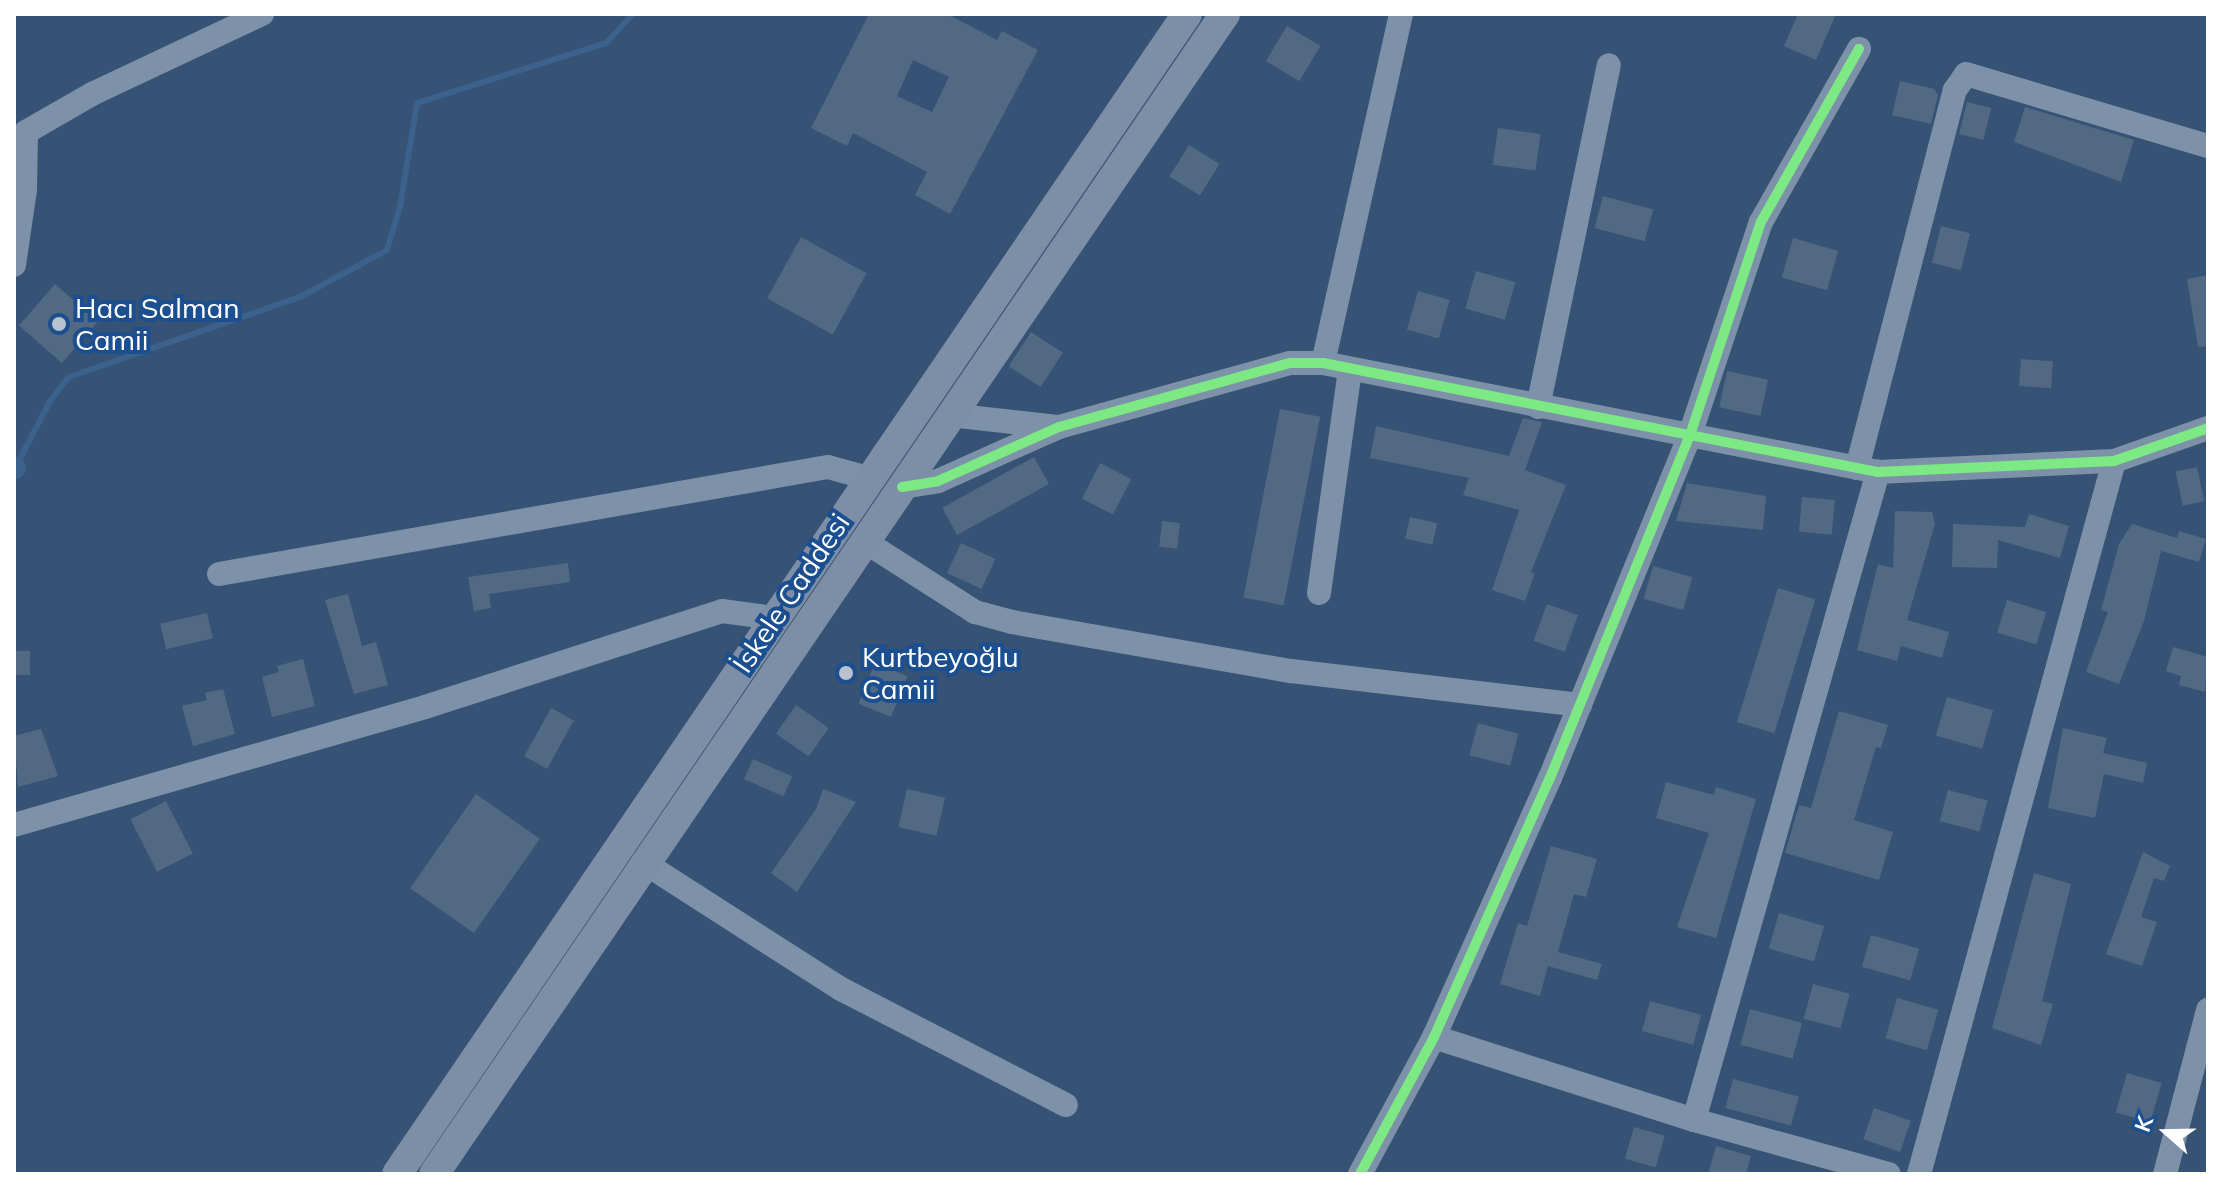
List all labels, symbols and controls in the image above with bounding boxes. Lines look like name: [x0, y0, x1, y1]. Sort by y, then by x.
place label: Hacı Salman Camii: [75, 291, 240, 357]
marker: Hacı Salman Camii: [50, 315, 68, 333]
street label: İskele Caddesi: [725, 507, 857, 679]
place label: Kurtbeyoğlu Camii: [862, 640, 1019, 706]
marker: Kurtbeyoğlu Camii: [837, 664, 855, 682]
north arrow: [2126, 1092, 2206, 1172]
text: K: [2128, 1112, 2159, 1135]

